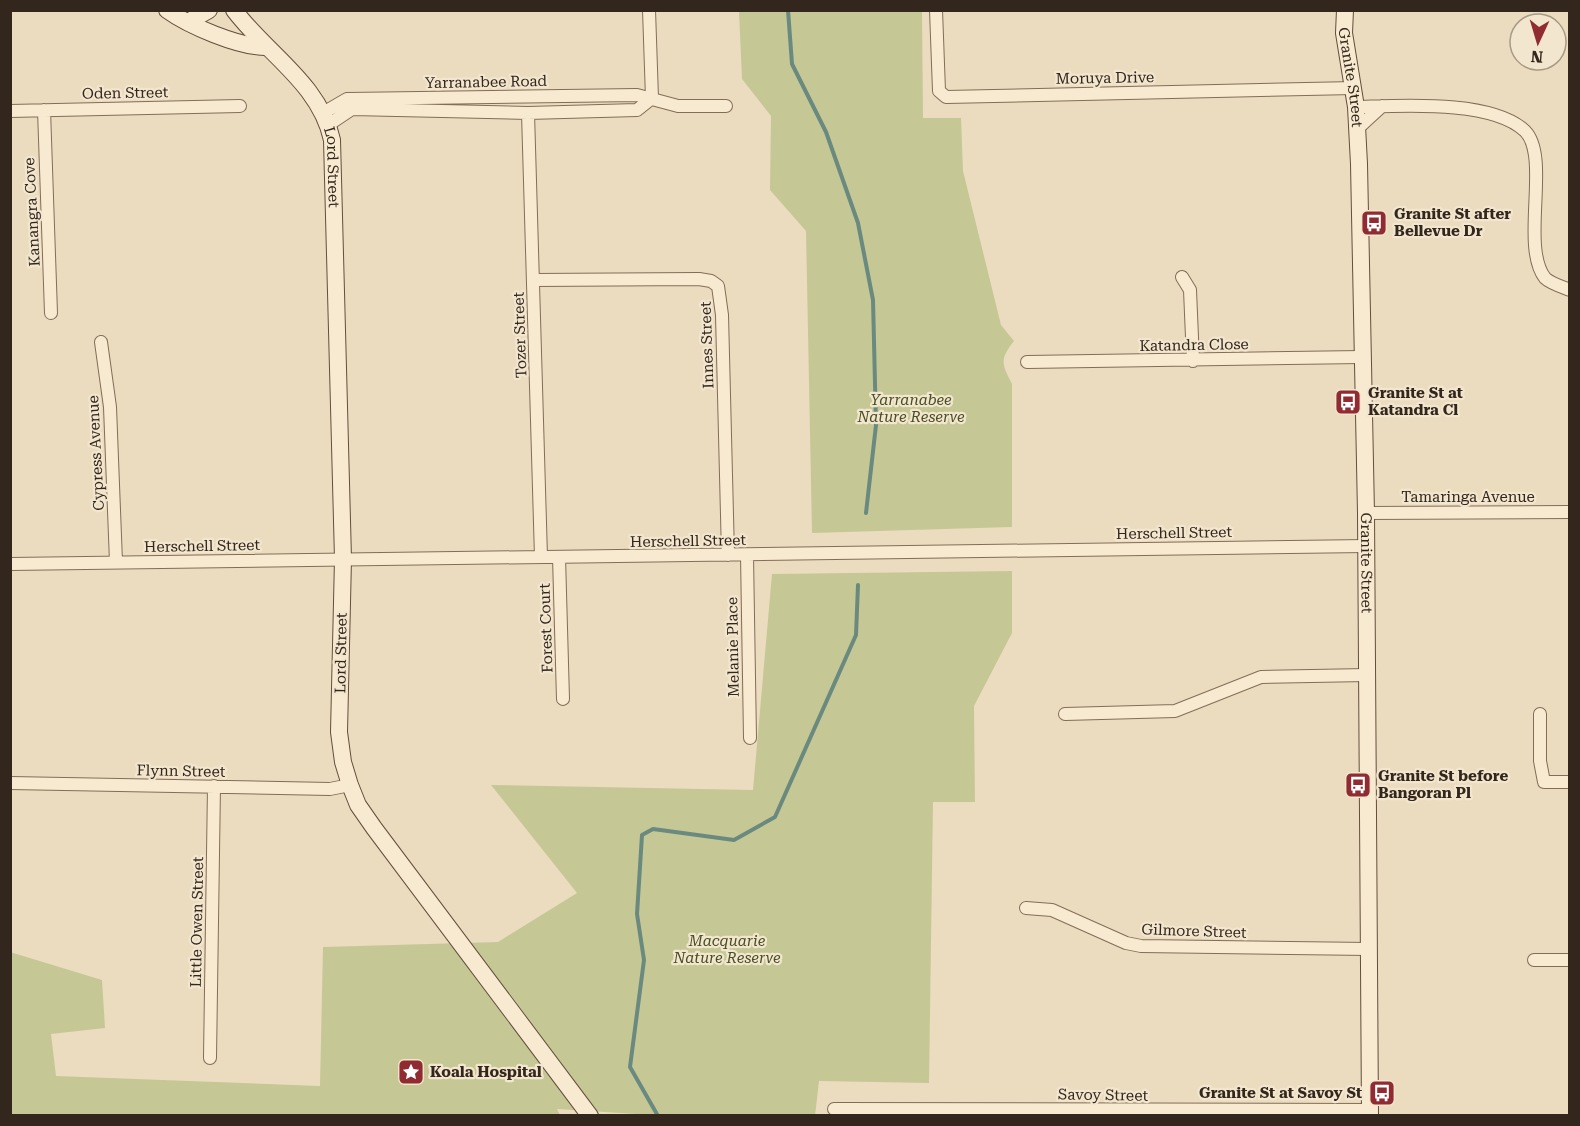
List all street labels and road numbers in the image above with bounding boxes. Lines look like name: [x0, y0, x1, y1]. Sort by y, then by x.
street label: Granite Street: [1334, 26, 1366, 128]
street label: Moruya Drive: [1056, 68, 1154, 88]
street label: Yarranabee Road: [425, 72, 548, 92]
street label: Oden Street: [82, 83, 169, 103]
street label: Lord Street: [320, 124, 343, 208]
street label: Kanangra Cove: [20, 157, 44, 267]
street label: Tozer Street: [509, 291, 531, 379]
street label: Innes Street: [696, 301, 718, 389]
street label: Katandra Close: [1139, 335, 1249, 355]
street label: Cypress Avenue: [84, 395, 108, 511]
street label: Tamaringa Avenue: [1401, 488, 1535, 506]
street label: Granite Street: [1357, 512, 1376, 614]
street label: Herschell Street: [1116, 523, 1233, 543]
street label: Herschell Street: [630, 531, 747, 551]
street label: Herschell Street: [144, 536, 261, 556]
street label: Forest Court: [535, 582, 557, 673]
street label: Melanie Place: [723, 597, 743, 697]
street label: Lord Street: [331, 612, 351, 694]
street label: Flynn Street: [137, 761, 226, 781]
street label: Little Owen Street: [187, 856, 207, 988]
street label: Gilmore Street: [1141, 920, 1247, 942]
street label: Savoy Street: [1058, 1085, 1149, 1105]

